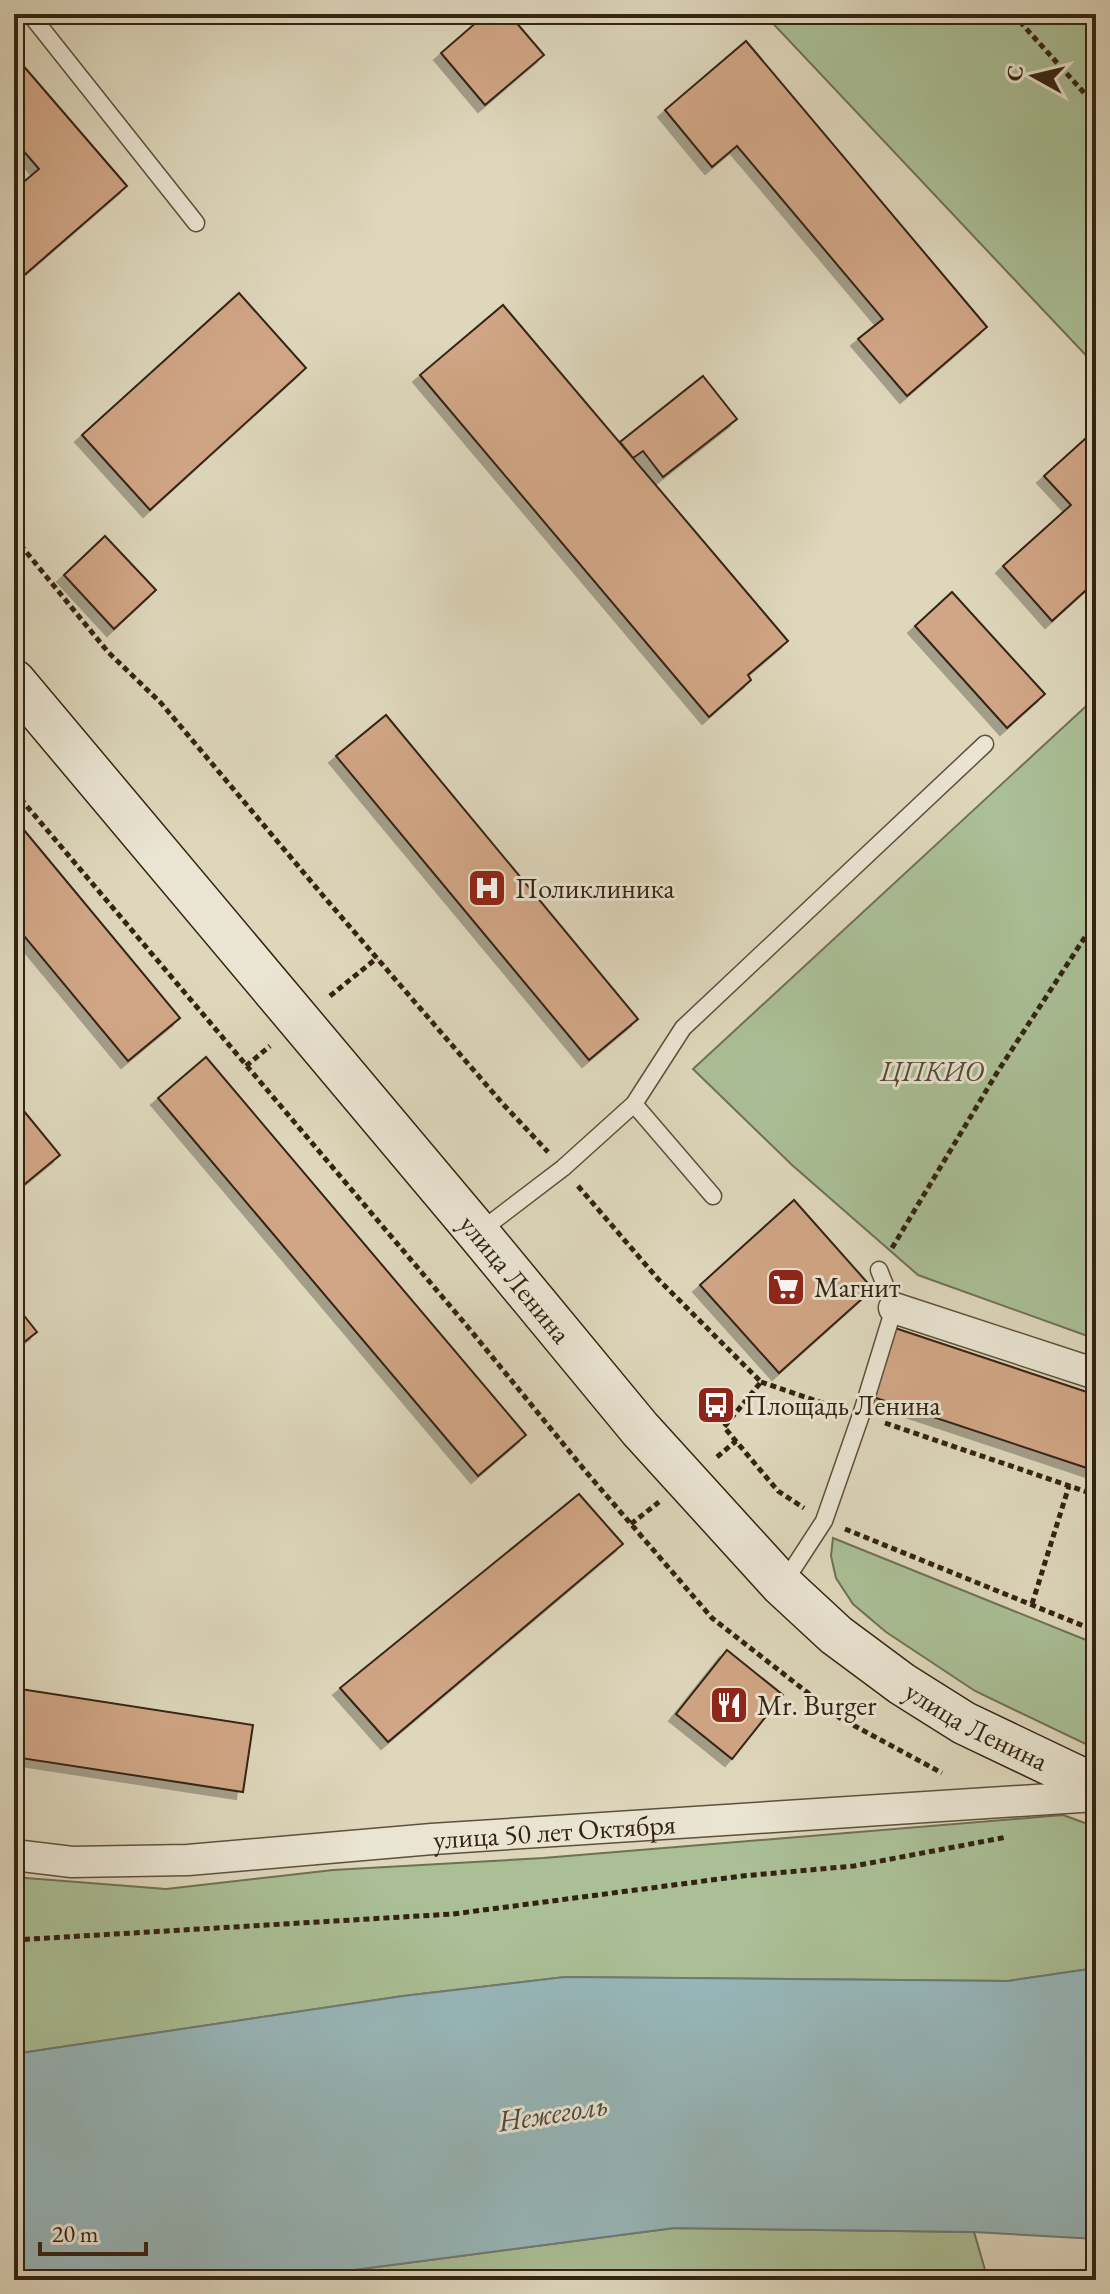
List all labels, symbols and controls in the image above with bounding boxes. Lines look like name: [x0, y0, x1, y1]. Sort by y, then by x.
north arrow: [994, 36, 1074, 116]
text: С: [999, 64, 1030, 83]
hospital icon: Поликлиника: [466, 867, 508, 909]
place label: Поликлиника: [515, 870, 676, 906]
park label: ЦПКИО: [879, 1053, 984, 1089]
street label: улица Ленина: [452, 1206, 580, 1351]
supermarket icon: Магнит: [765, 1266, 807, 1308]
place label: Магнит: [814, 1269, 901, 1305]
bus stop icon: Площадь Ленина: [695, 1384, 737, 1426]
place label: Площадь Ленина: [744, 1387, 942, 1423]
street label: улица Ленина: [899, 1673, 1055, 1779]
restaurant icon: Mr. Burger: [708, 1684, 750, 1726]
place label: Mr. Burger: [757, 1687, 877, 1723]
street label: улица 50 лет Октября: [432, 1805, 677, 1857]
water label: Нежеголь: [494, 2085, 610, 2141]
scale bar: [40, 2206, 146, 2256]
text: 20 m: [52, 2218, 99, 2249]

